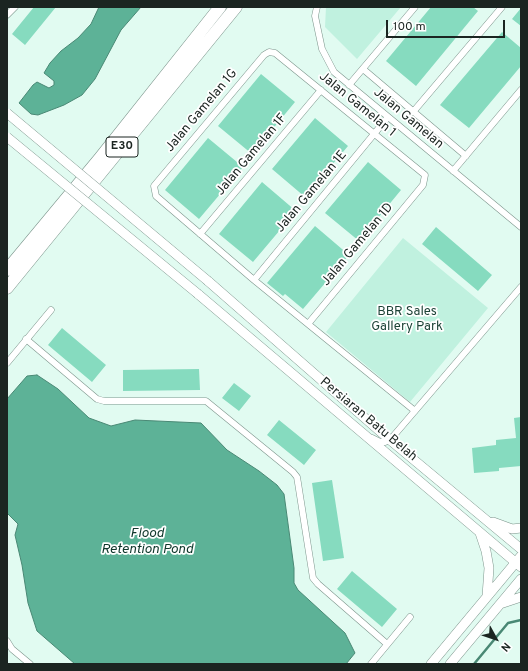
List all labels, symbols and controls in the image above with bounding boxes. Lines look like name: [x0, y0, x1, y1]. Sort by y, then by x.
scale bar: [388, 12, 507, 38]
text: 100 m: [393, 19, 426, 35]
street label: Jalan Gamelan 1G: [163, 66, 241, 156]
street label: Jalan Gamelan 1: [315, 69, 399, 141]
street label: Jalan Gamelan: [370, 85, 446, 153]
street label: Jalan Gamelan 1F: [213, 111, 291, 199]
road number: E30: [106, 137, 138, 157]
street label: Jalan Gamelan 1E: [273, 148, 351, 236]
street label: Jalan Gamelan 1D: [319, 200, 397, 290]
park label: BBR Sales Gallery Park: [371, 304, 443, 335]
street label: Persiaran Batu Belah: [316, 375, 420, 465]
water label: Flood Retention Pond: [101, 526, 193, 558]
north arrow: [476, 619, 516, 659]
text: N: [497, 639, 513, 654]

